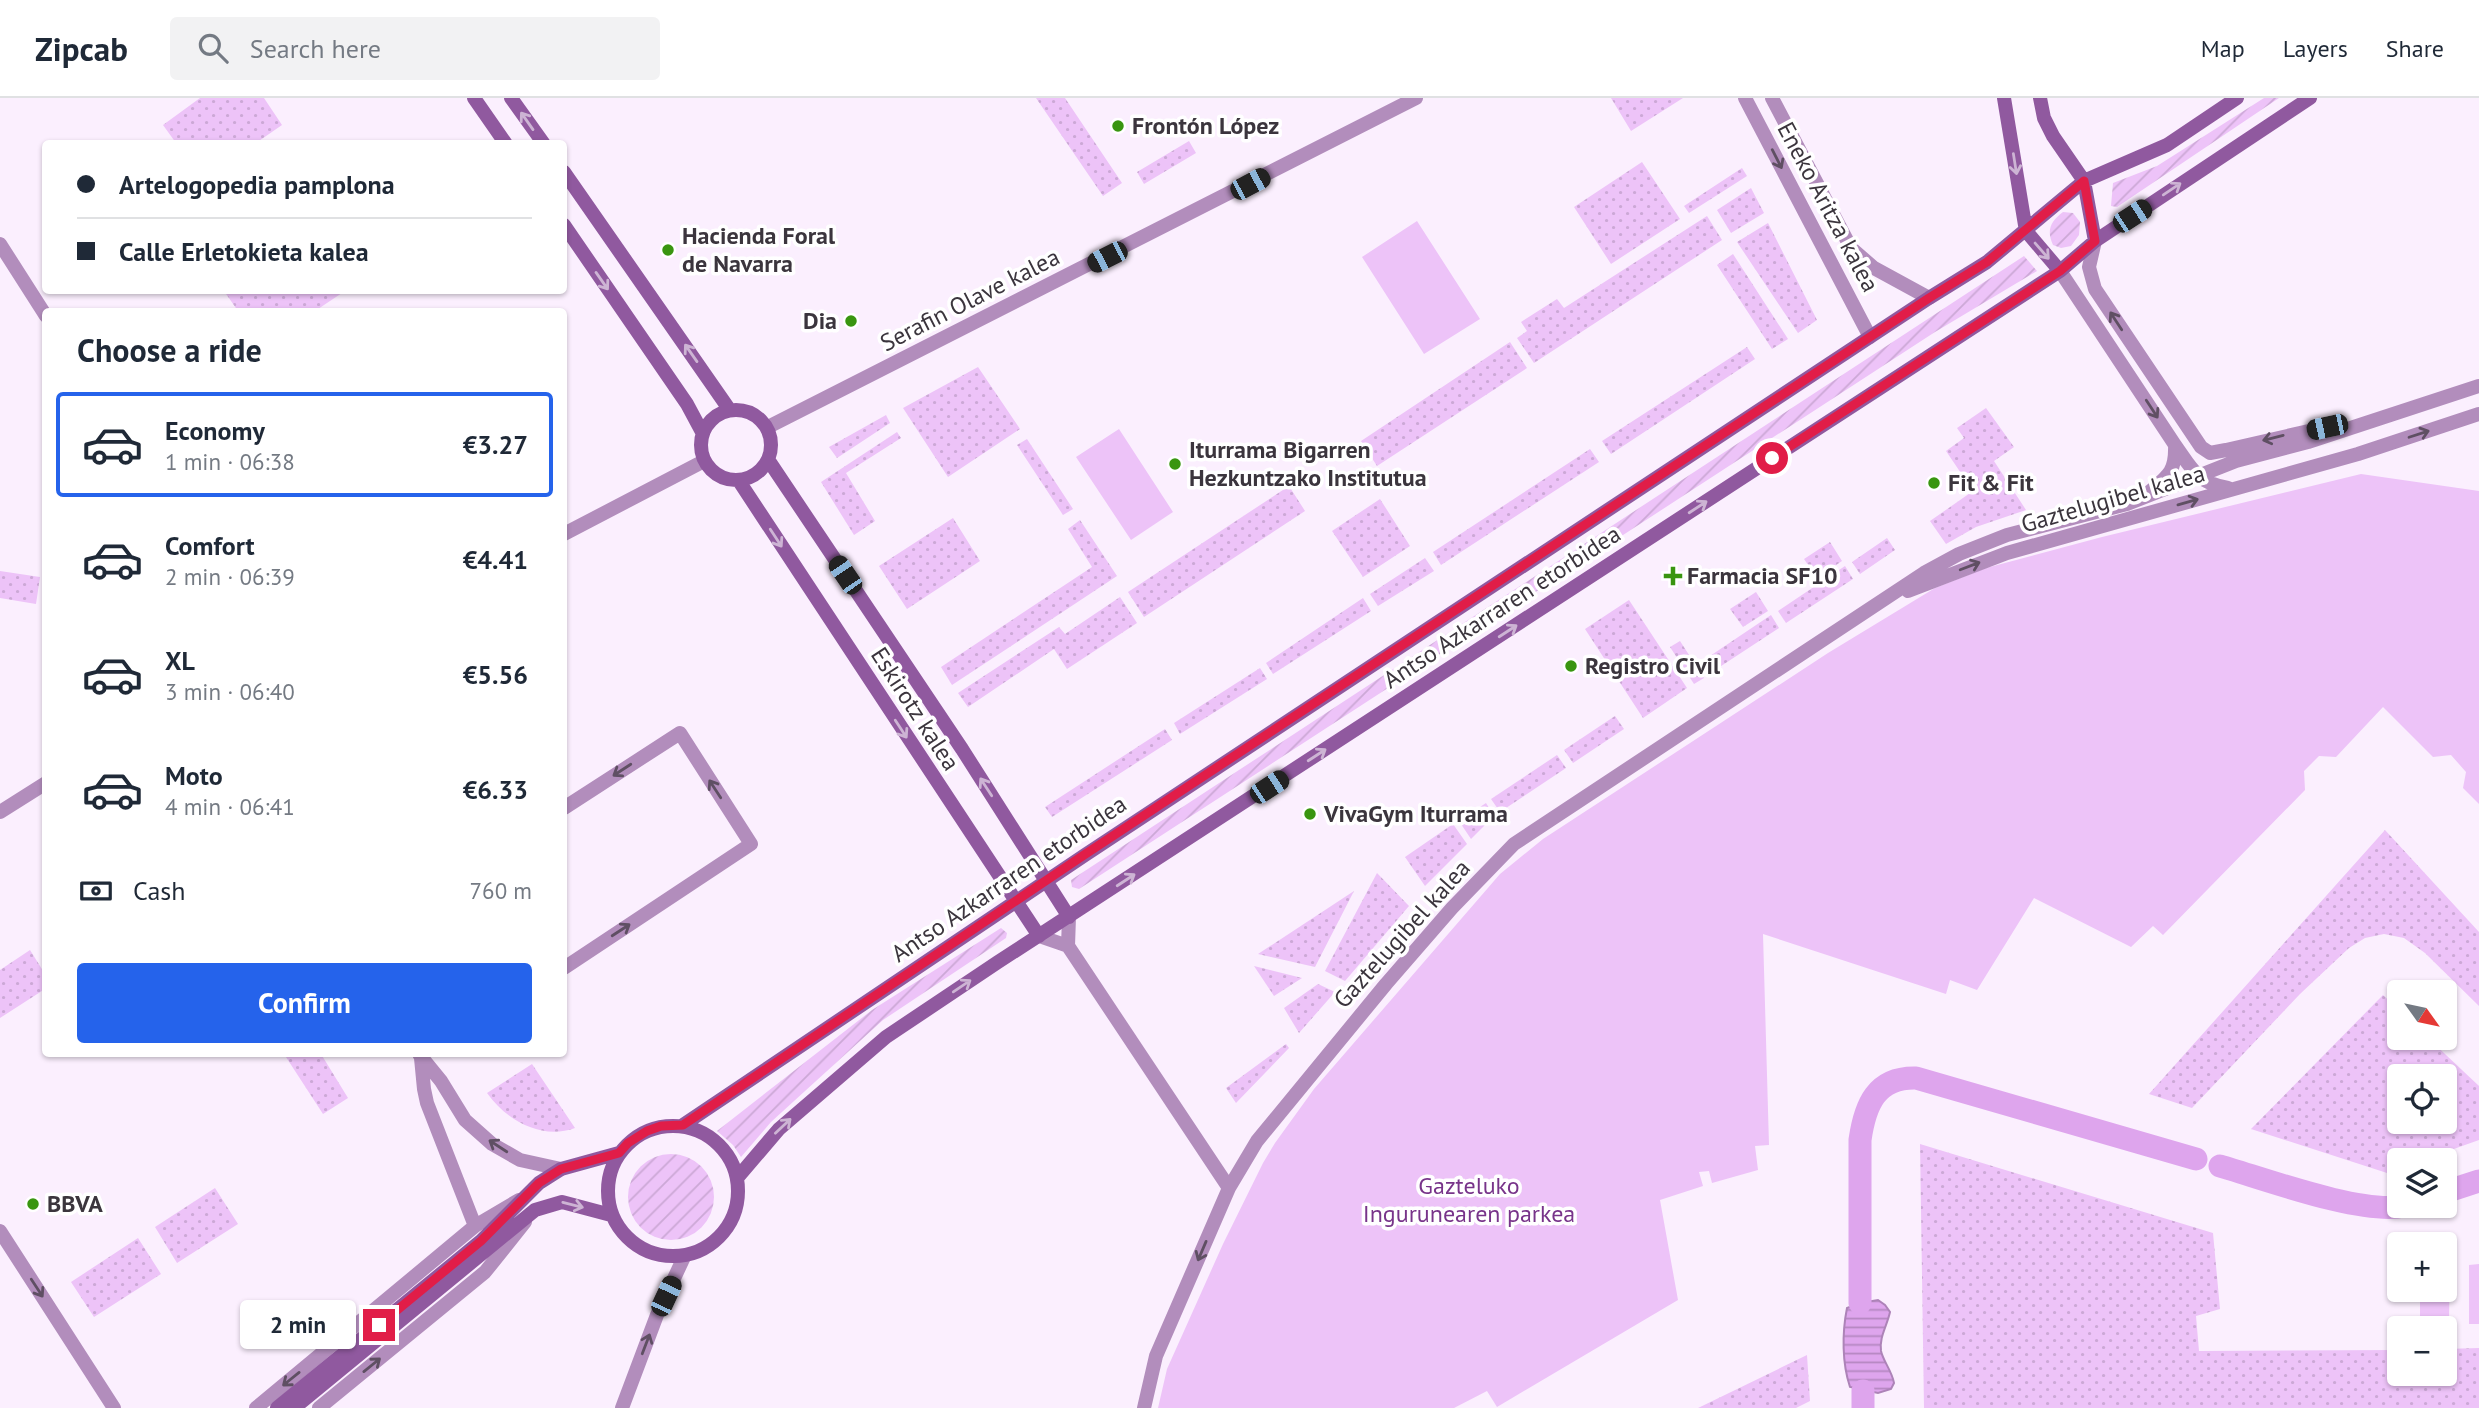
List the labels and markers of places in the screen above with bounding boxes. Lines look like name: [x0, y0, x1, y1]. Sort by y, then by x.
place label: Frontón López: [1132, 110, 1279, 141]
marker: Frontón López: [1110, 118, 1126, 134]
place label: Hacienda Foral de Navarra: [682, 220, 836, 279]
marker: Hacienda Foral de Navarra: [660, 242, 676, 258]
place label: Dia: [803, 305, 837, 336]
marker: Dia: [843, 313, 859, 329]
place label: Iturrama Bigarren Hezkuntzako Institutua: [1189, 434, 1427, 493]
marker: Iturrama Bigarren Hezkuntzako Institutua: [1167, 456, 1183, 472]
place label: Fit & Fit: [1948, 467, 2034, 498]
marker: Fit & Fit: [1926, 475, 1942, 491]
place label: Farmacia SF10: [1687, 560, 1838, 591]
marker: Farmacia SF10: [1665, 568, 1681, 584]
place label: Registro Civil: [1585, 650, 1721, 681]
marker: Registro Civil: [1563, 658, 1579, 674]
place label: VivaGym Iturrama: [1323, 798, 1508, 829]
marker: VivaGym Iturrama: [1302, 806, 1318, 822]
place label: BBVA: [47, 1188, 103, 1219]
marker: BBVA: [25, 1196, 41, 1212]

